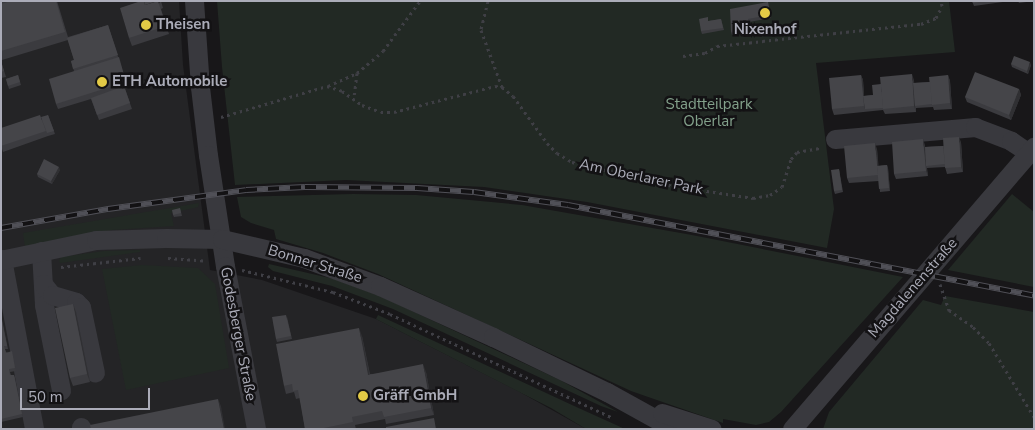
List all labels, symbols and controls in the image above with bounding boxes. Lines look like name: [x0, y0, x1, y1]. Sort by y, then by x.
marker: Nixenhof: [759, 7, 771, 19]
place label: Theisen: [156, 16, 210, 34]
marker: Theisen: [140, 19, 152, 31]
place label: Nixenhof: [734, 21, 796, 39]
place label: ETH Automobile: [112, 73, 227, 91]
marker: ETH Automobile: [96, 76, 108, 88]
park label: Stadtteilpark Oberlar: [666, 95, 752, 130]
street label: Am Oberlarer Park: [577, 155, 705, 199]
street label: Magdalenenstraße: [865, 234, 961, 342]
street label: Bonner Straße: [266, 241, 364, 287]
street label: Godesberger Straße: [216, 266, 260, 402]
scale bar: [22, 378, 152, 410]
text: 50 m: [28, 387, 63, 407]
place label: Gräff GmbH: [373, 387, 457, 405]
marker: Gräff GmbH: [357, 390, 369, 402]

